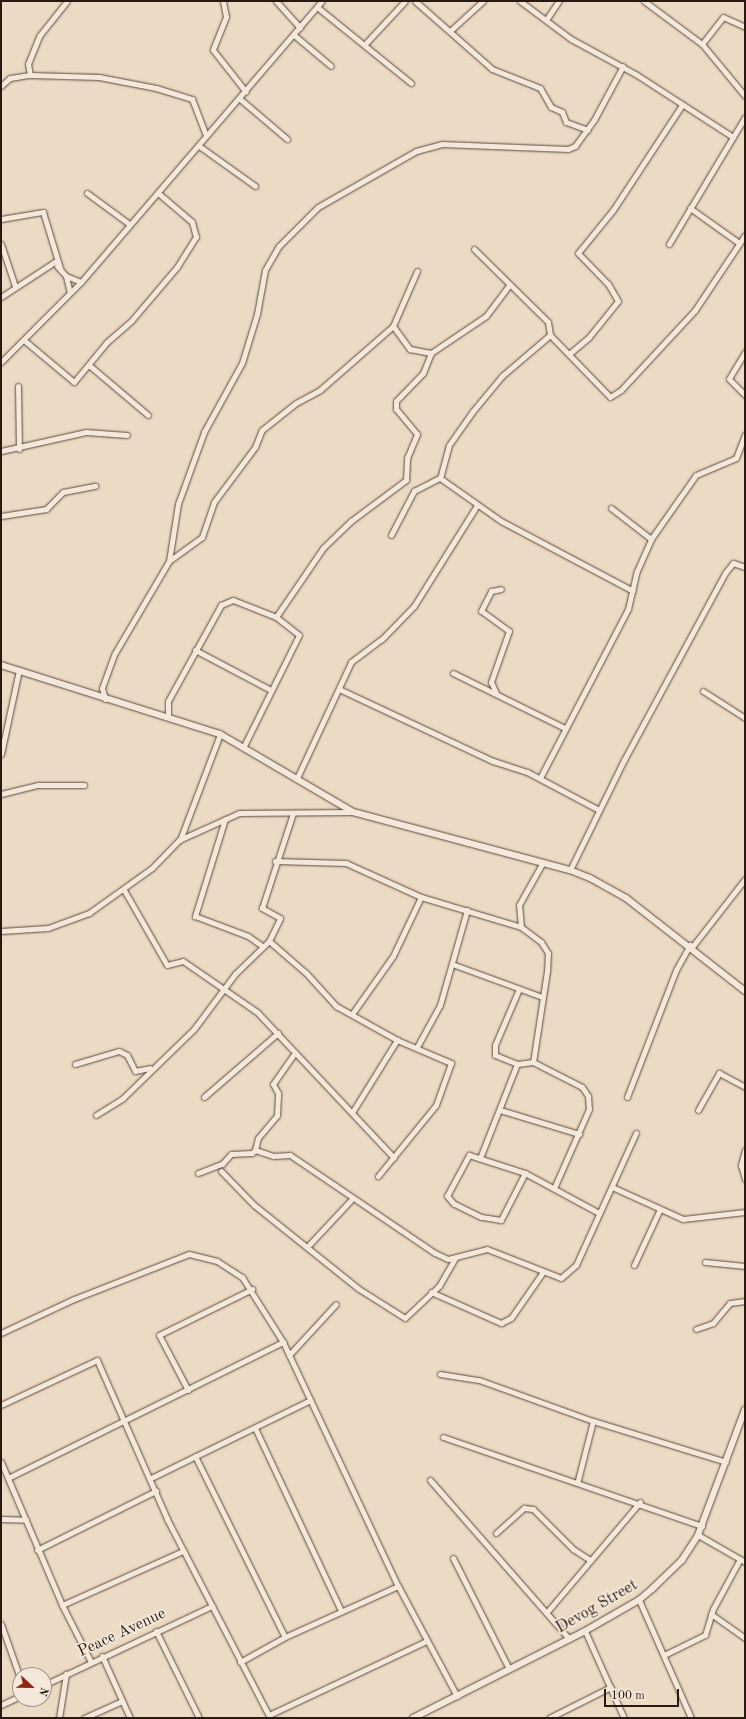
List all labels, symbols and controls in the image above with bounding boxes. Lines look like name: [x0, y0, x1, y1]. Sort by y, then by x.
street label: Devog Street: [553, 1576, 641, 1638]
street label: Peace Avenue: [75, 1604, 169, 1662]
north arrow: [12, 1667, 52, 1707]
scale bar: [606, 1681, 681, 1707]
text: N: [36, 1685, 49, 1697]
text: 100 m: [611, 1690, 645, 1702]

